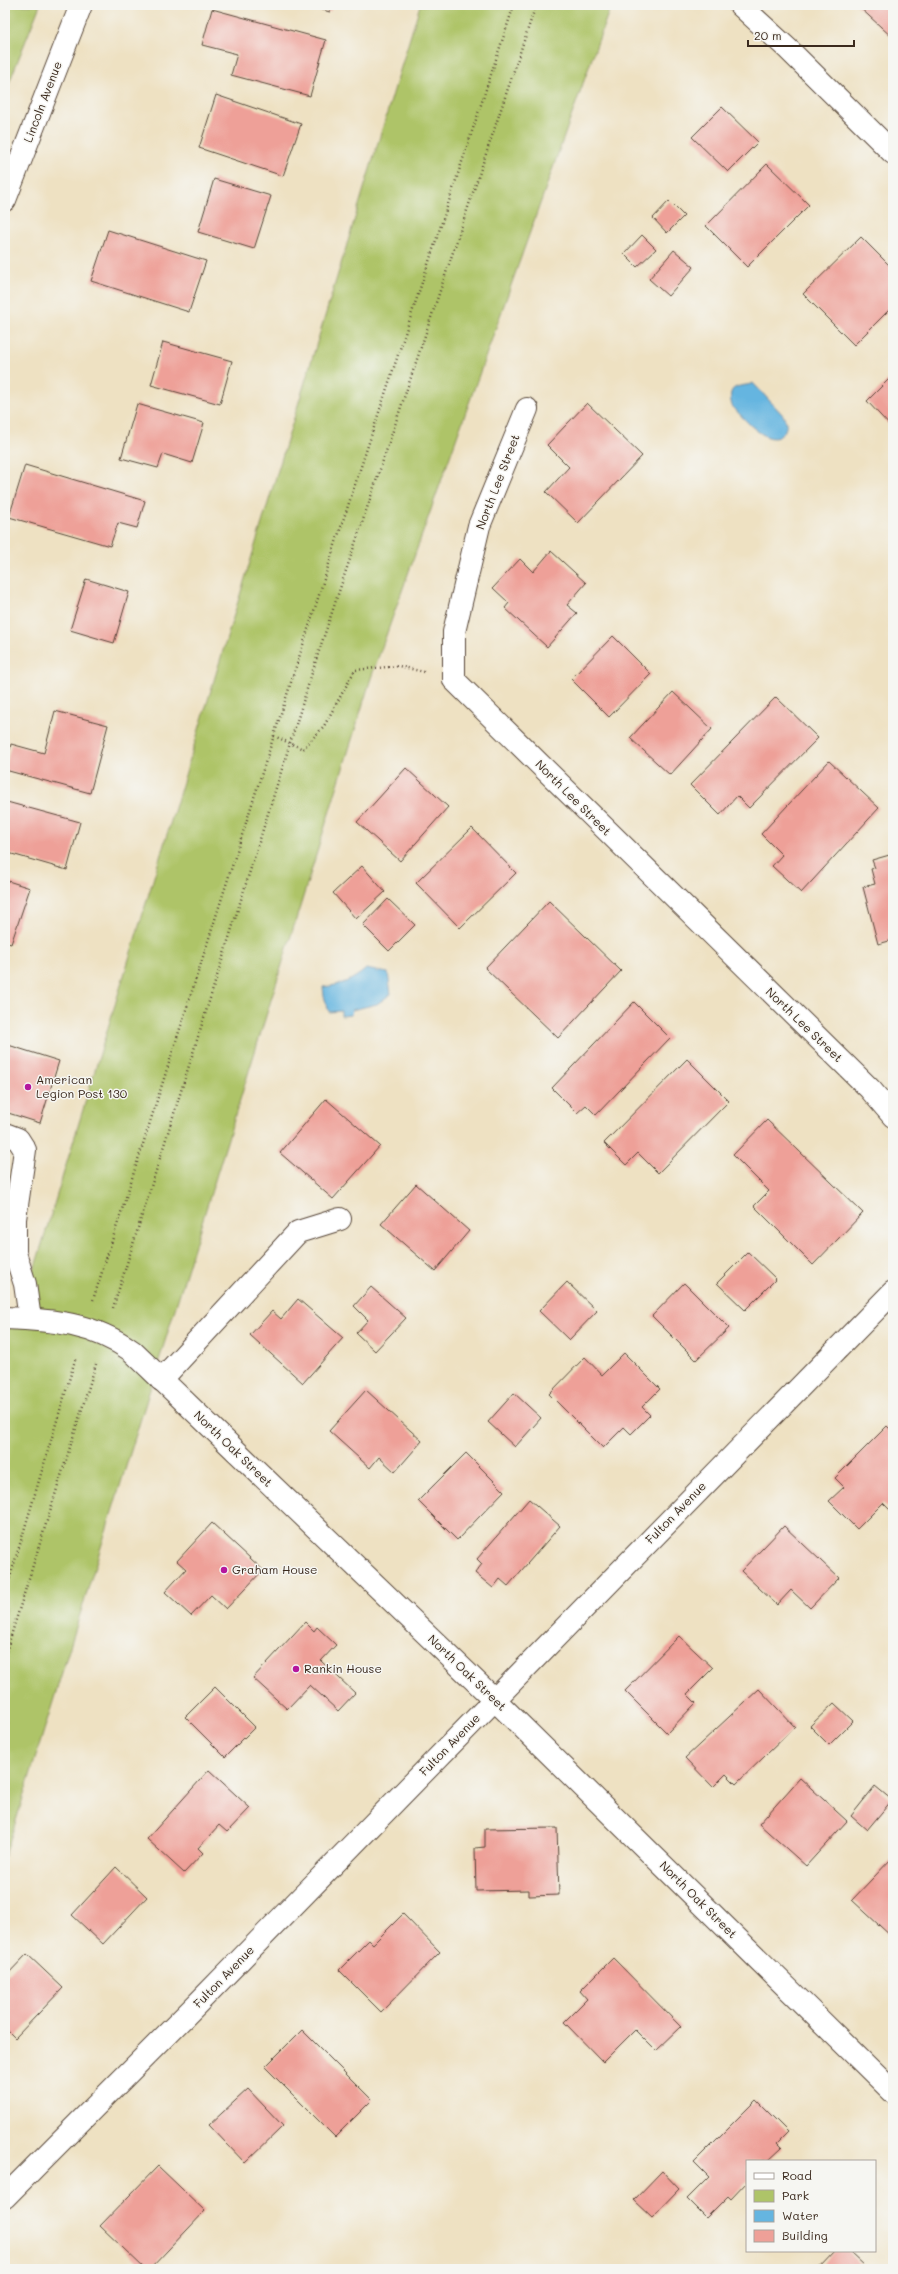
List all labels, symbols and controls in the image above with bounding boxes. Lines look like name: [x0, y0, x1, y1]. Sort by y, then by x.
scale bar: [748, 22, 854, 48]
text: 20 m: [754, 27, 782, 43]
street label: Lincoln Avenue: [19, 59, 65, 145]
street label: North Lee Street: [471, 432, 523, 532]
street label: North Lee Street: [532, 756, 615, 839]
street label: North Lee Street: [763, 983, 847, 1065]
place label: American Legion Post 130: [36, 1071, 128, 1101]
marker: American Legion Post 130: [23, 1082, 33, 1092]
street label: North Oak Street: [191, 1407, 276, 1490]
street label: Fulton Avenue: [641, 1478, 709, 1547]
place label: Graham House: [232, 1561, 318, 1577]
marker: Graham House: [219, 1565, 229, 1575]
street label: North Oak Street: [425, 1631, 510, 1714]
place label: Rankin House: [304, 1660, 382, 1676]
marker: Rankin House: [291, 1664, 301, 1674]
street label: Fulton Avenue: [415, 1710, 483, 1779]
street label: North Oak Street: [657, 1857, 741, 1941]
street label: Fulton Avenue: [189, 1942, 257, 2011]
legend: [746, 2160, 876, 2252]
text: Road: [782, 2167, 812, 2183]
text: Park: [782, 2187, 809, 2203]
text: Water: [782, 2207, 819, 2223]
text: Building: [782, 2227, 828, 2243]

